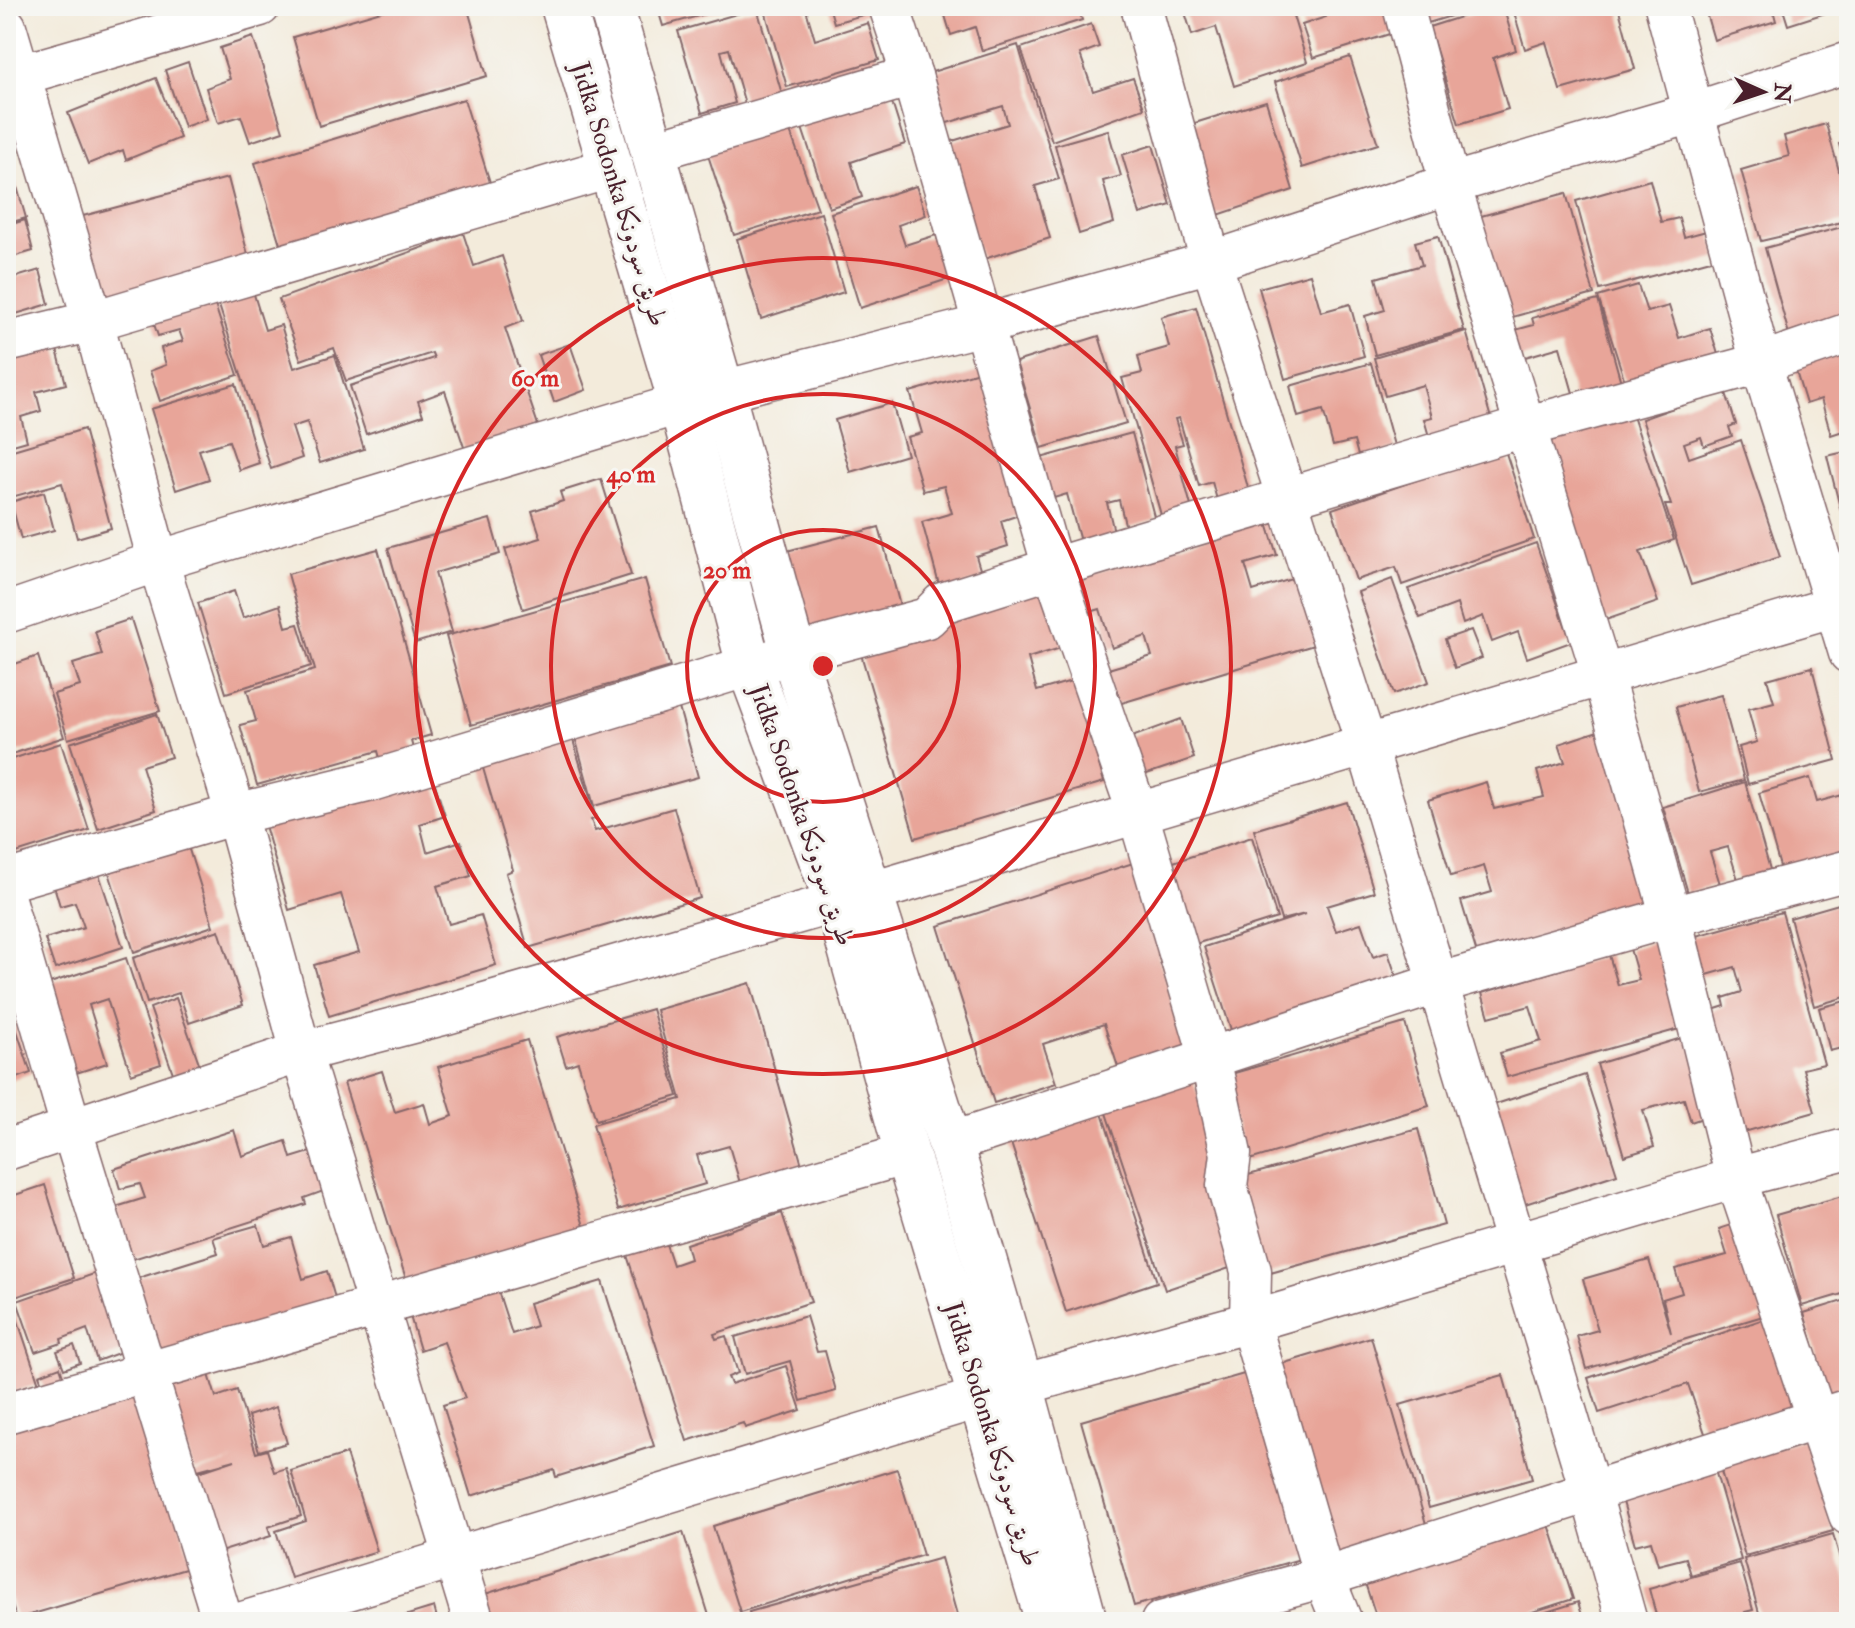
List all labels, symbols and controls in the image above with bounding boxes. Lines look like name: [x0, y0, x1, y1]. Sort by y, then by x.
north arrow: [1723, 52, 1803, 132]
street label: Jidka Sodonka طريق سودونكا: [563, 57, 674, 330]
text: N: [1767, 81, 1797, 104]
text: 60 m: [511, 363, 559, 394]
text: 40 m: [606, 459, 656, 490]
text: 20 m: [703, 555, 751, 586]
centre of rings: [809, 652, 837, 680]
street label: Jidka Sodonka طريق سودونكا: [742, 679, 862, 950]
street label: Jidka Sodonka طريق سودونكا: [936, 1297, 1047, 1570]

